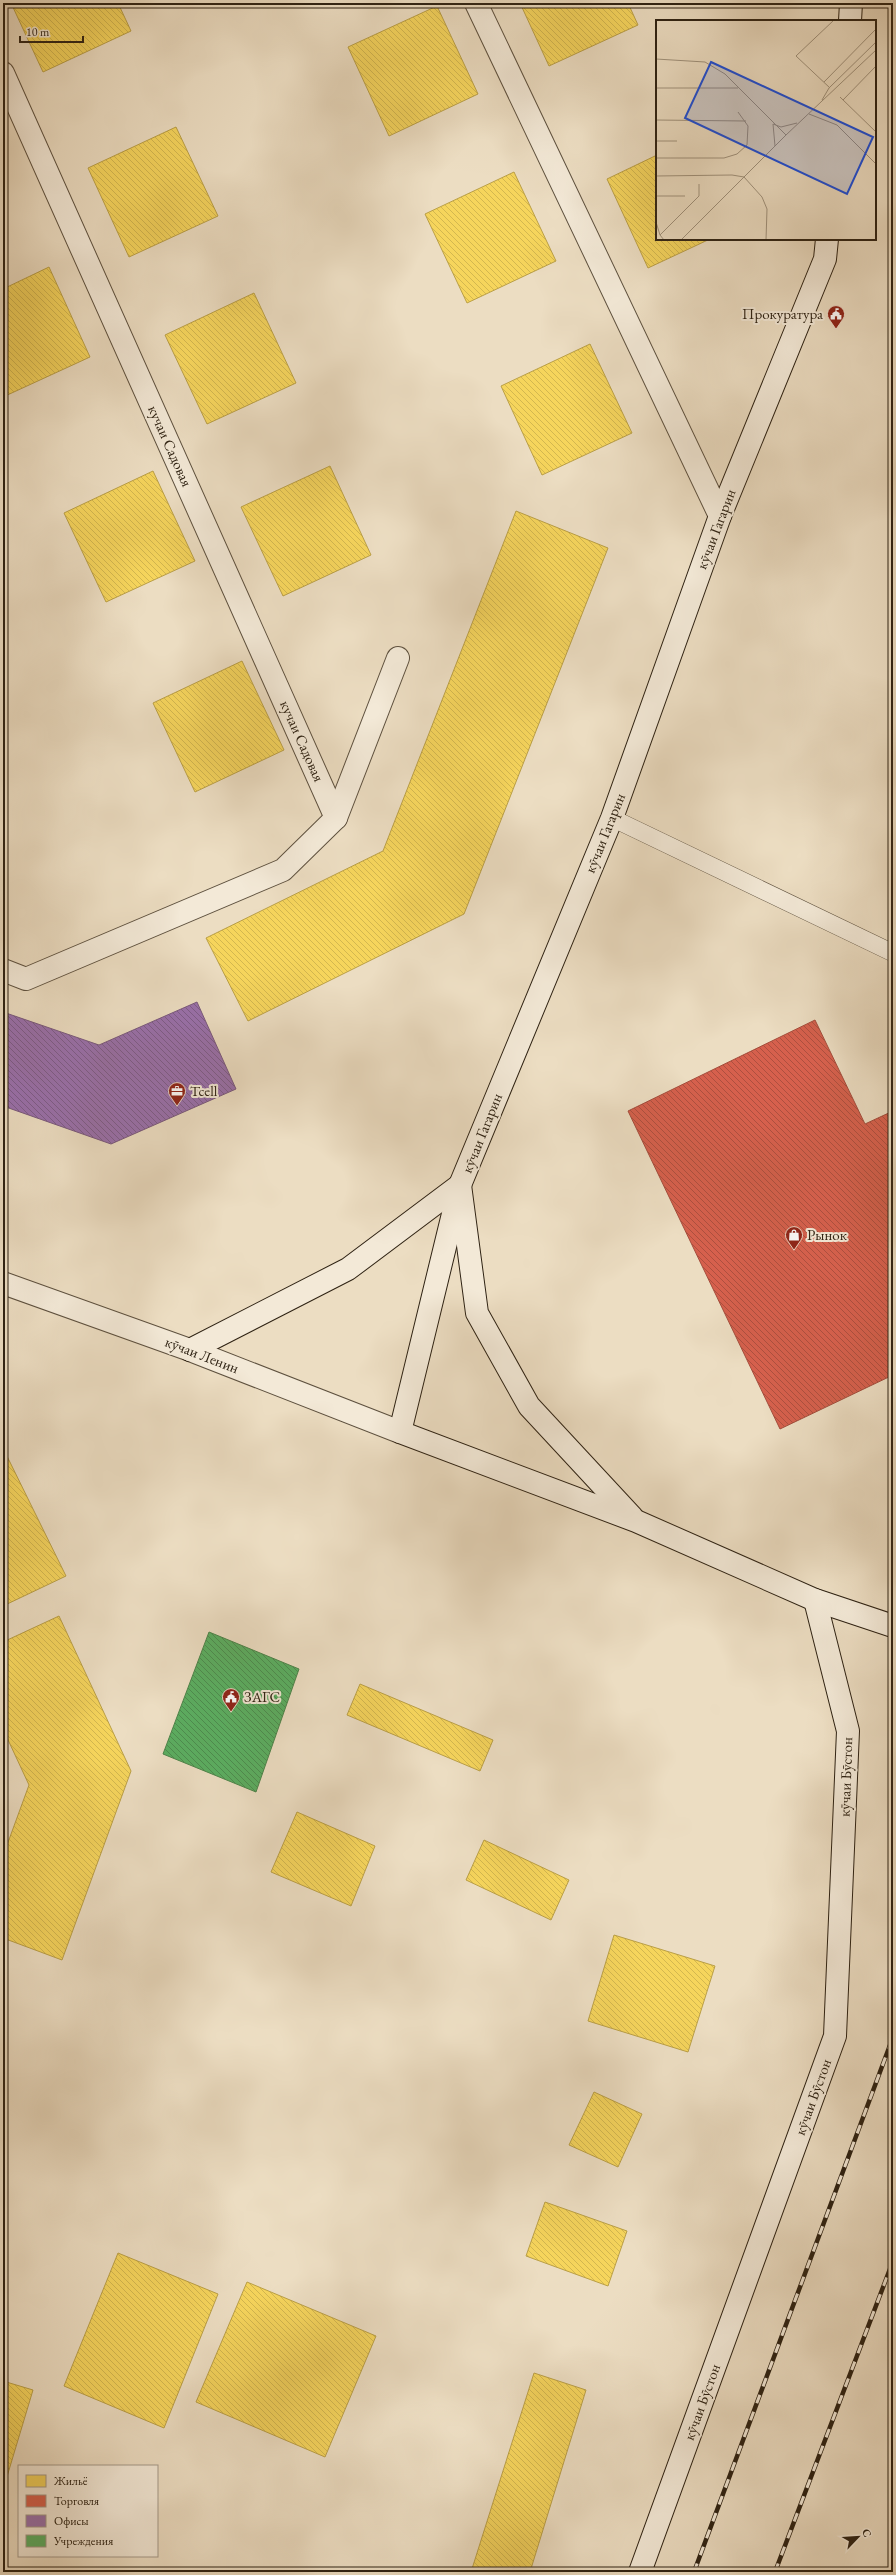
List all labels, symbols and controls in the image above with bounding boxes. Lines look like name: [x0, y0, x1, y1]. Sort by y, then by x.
scale bar: [20, 18, 83, 44]
inset map: [656, 20, 876, 240]
text: 10 m: [26, 24, 50, 40]
place label: Прокуратура: [742, 304, 823, 323]
public building icon: Прокуратура: [826, 304, 846, 329]
street label: кучаи Садовая: [144, 402, 197, 490]
street label: кӯчаи Гагарин: [692, 486, 740, 572]
street label: кучаи Садовая: [276, 697, 329, 785]
street label: кӯчаи Гагарин: [580, 790, 629, 875]
office icon: Tcell: [167, 1081, 187, 1106]
place label: Tcell: [190, 1081, 218, 1100]
street label: кӯчаи Гагарин: [457, 1090, 506, 1175]
shop icon: Рынок: [784, 1225, 804, 1250]
place label: Рынок: [807, 1225, 847, 1244]
street label: кӯчаи Ленин: [163, 1332, 242, 1377]
public building icon: ЗАГС: [221, 1687, 241, 1712]
place label: ЗАГС: [244, 1687, 280, 1706]
street label: кӯчаи Бӯстон: [835, 1737, 856, 1817]
street label: кӯчаи Бӯстон: [790, 2056, 835, 2138]
street label: кӯчаи Бӯстон: [679, 2361, 724, 2443]
legend: [18, 2465, 158, 2557]
text: Жильё: [53, 2473, 88, 2489]
text: Торговля: [54, 2493, 100, 2509]
text: Офисы: [54, 2513, 89, 2529]
north arrow: [838, 2517, 878, 2557]
text: С: [859, 2526, 875, 2539]
text: Учреждения: [53, 2533, 114, 2549]

